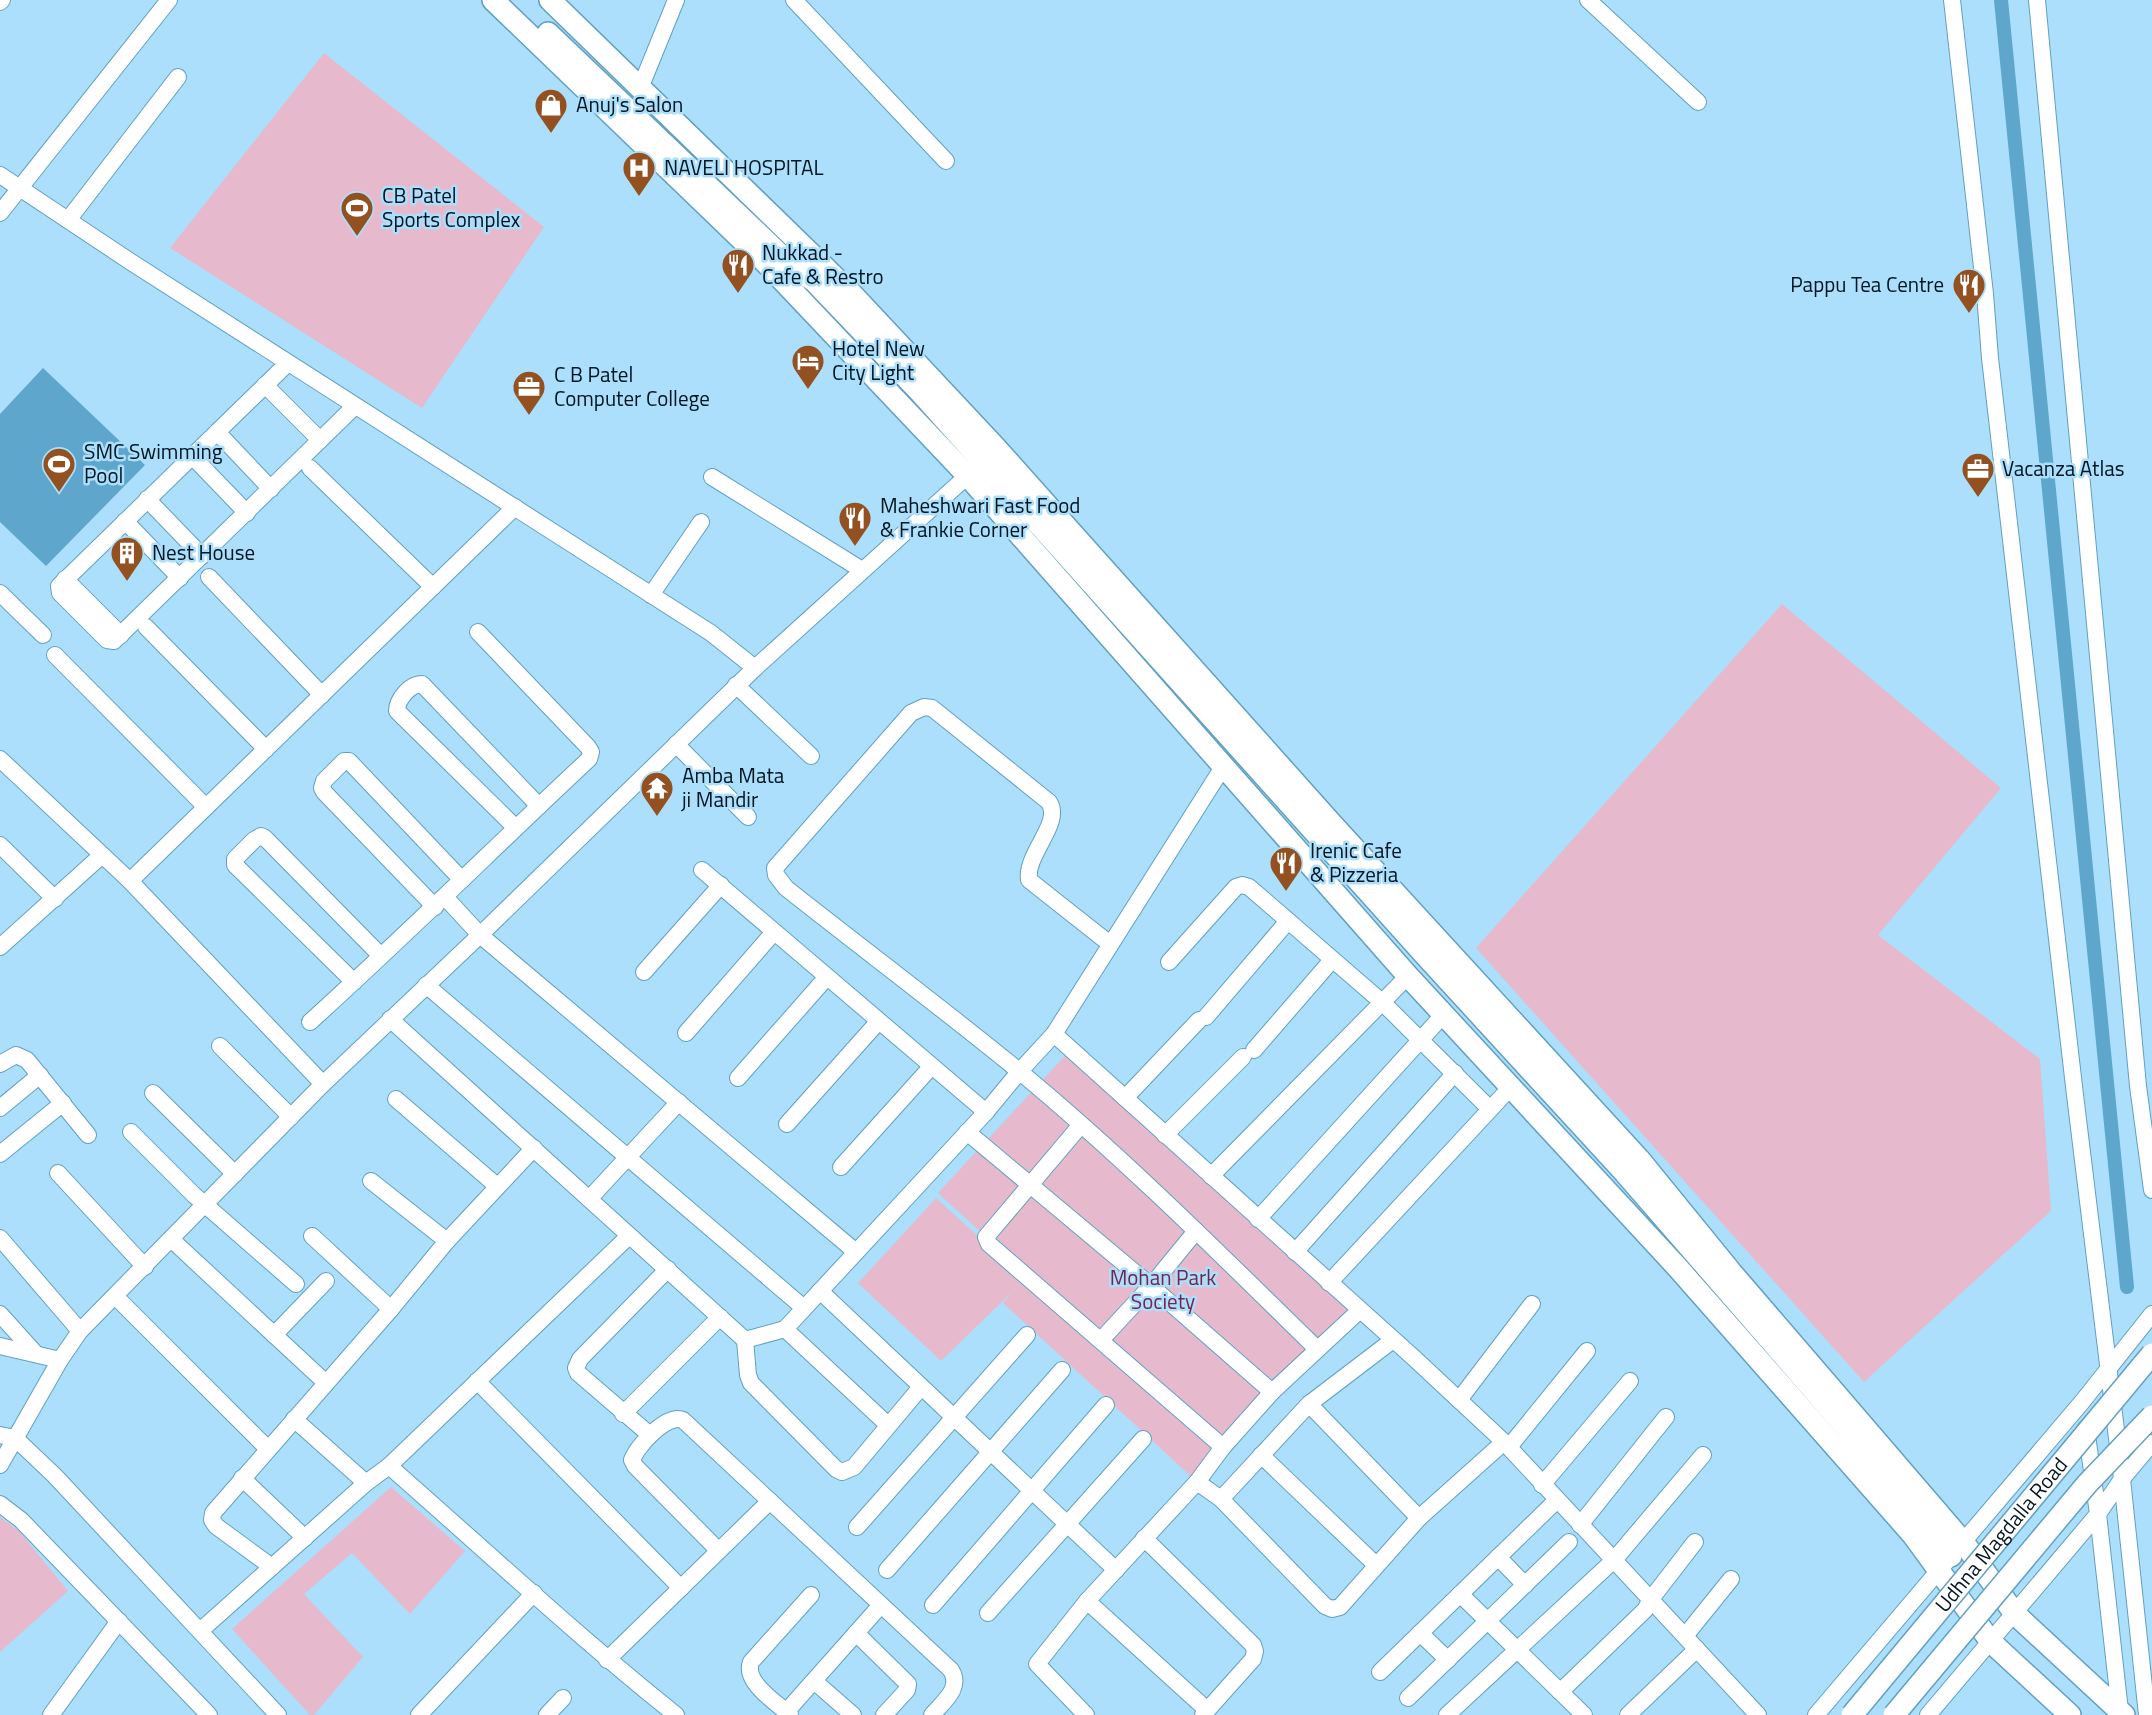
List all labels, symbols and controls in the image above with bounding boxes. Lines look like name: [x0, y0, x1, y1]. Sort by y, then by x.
shop icon: Anuj's Salon: [532, 86, 570, 135]
place label: Anuj's Salon: [576, 88, 683, 120]
hospital icon: NAVELI HOSPITAL: [620, 149, 658, 198]
place label: NAVELI HOSPITAL: [664, 151, 823, 183]
place label: CB Patel Sports Complex: [382, 179, 521, 235]
sports icon: CB Patel Sports Complex: [338, 189, 376, 238]
place label: Nukkad - Cafe & Restro: [762, 236, 884, 292]
restaurant icon: Nukkad - Cafe & Restro: [719, 246, 757, 295]
restaurant icon: Pappu Tea Centre: [1950, 266, 1988, 315]
place label: Pappu Tea Centre: [1790, 268, 1944, 300]
place label: Hotel New City Light: [832, 332, 925, 388]
hotel icon: Hotel New City Light: [789, 342, 827, 391]
place label: C B Patel Computer College: [554, 358, 710, 414]
office icon: C B Patel Computer College: [510, 368, 548, 417]
place label: SMC Swimming Pool: [84, 435, 223, 491]
sports icon: SMC Swimming Pool: [40, 445, 78, 494]
office icon: Vacanza Atlas: [1959, 450, 1997, 499]
place label: Vacanza Atlas: [2002, 452, 2125, 484]
place label: Maheshwari Fast Food & Frankie Corner: [880, 489, 1080, 545]
restaurant icon: Maheshwari Fast Food & Frankie Corner: [836, 499, 874, 548]
building icon: Nest House: [108, 534, 146, 583]
place label: Nest House: [152, 536, 255, 568]
place label: Amba Mata ji Mandir: [680, 759, 785, 815]
temple icon: Amba Mata ji Mandir: [638, 769, 676, 818]
place label: Irenic Cafe & Pizzeria: [1310, 834, 1402, 890]
restaurant icon: Irenic Cafe & Pizzeria: [1267, 844, 1305, 893]
park label: Mohan Park Society: [1110, 1261, 1216, 1317]
street label: Udhna Magdalla Road: [1927, 1450, 2075, 1619]

